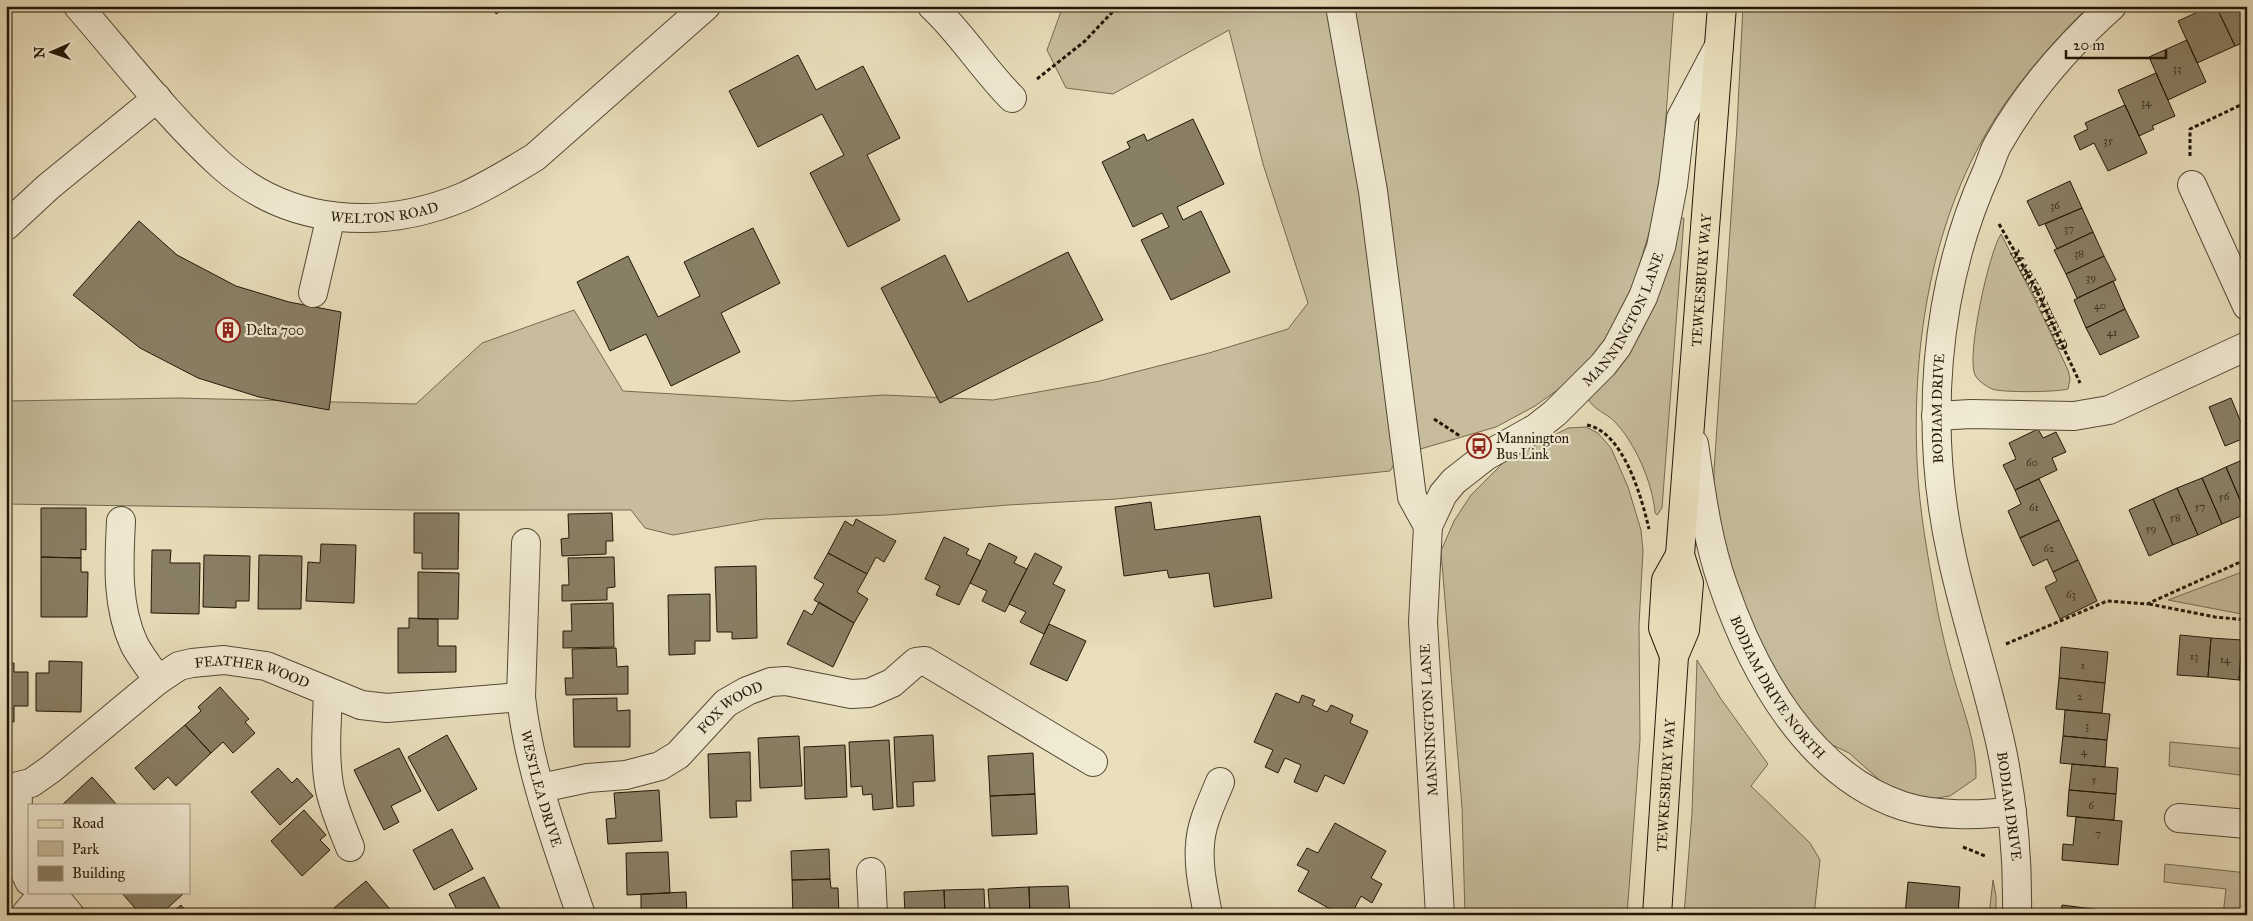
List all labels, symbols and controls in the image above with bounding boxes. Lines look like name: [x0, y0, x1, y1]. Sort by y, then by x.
north arrow: [28, 28, 78, 78]
scale bar: [2066, 28, 2166, 60]
text: 20 m: [2073, 36, 2105, 54]
text: N: [31, 46, 48, 59]
house number: 33: [2173, 62, 2181, 75]
house number: 34: [2141, 96, 2152, 109]
house number: 35: [2103, 134, 2113, 147]
street label: WELTON ROAD: [330, 198, 440, 227]
house number: 36: [2050, 199, 2060, 212]
street label: TEWKESBURY WAY: [1687, 212, 1715, 347]
house number: 37: [2064, 222, 2074, 235]
street label: MARKENFIELD: [2006, 246, 2072, 354]
house number: 38: [2074, 247, 2084, 260]
street label: MANNINGTON LANE: [1578, 250, 1667, 390]
house number: 39: [2086, 271, 2096, 284]
house number: 40: [2094, 299, 2106, 312]
building icon: Delta 700: [215, 317, 241, 343]
place label: Delta 700: [246, 322, 304, 339]
house number: 41: [2107, 326, 2117, 339]
street label: BODIAM DRIVE: [1928, 353, 1948, 464]
place label: Mannington Bus Link: [1496, 430, 1570, 463]
bus stop icon: Mannington Bus Link: [1466, 433, 1492, 459]
house number: 60: [2026, 456, 2038, 469]
house number: 56: [2219, 490, 2230, 503]
house number: 57: [2195, 500, 2206, 513]
house number: 61: [2029, 501, 2039, 514]
house number: 58: [2170, 511, 2181, 524]
house number: 59: [2145, 522, 2157, 535]
house number: 62: [2043, 542, 2055, 555]
house number: 63: [2066, 588, 2076, 601]
street label: BODIAM DRIVE NORTH: [1727, 613, 1829, 762]
street label: MANNINGTON LANE: [1417, 643, 1441, 797]
house number: 13: [2190, 650, 2198, 663]
street label: FEATHER WOOD: [194, 651, 312, 691]
house number: 14: [2220, 653, 2231, 666]
house number: 1: [2081, 659, 2085, 672]
street label: FOX WOOD: [694, 677, 765, 737]
house number: 2: [2077, 690, 2083, 703]
street label: TEWKESBURY WAY: [1653, 717, 1678, 852]
house number: 3: [2085, 719, 2089, 732]
street label: WESTLEA DRIVE: [518, 729, 566, 849]
house number: 4: [2081, 745, 2088, 758]
street label: BODIAM DRIVE: [1993, 750, 2025, 862]
house number: 5: [2091, 773, 2097, 786]
house number: 6: [2088, 799, 2094, 812]
legend: [28, 804, 190, 894]
text: Road: [72, 814, 104, 832]
house number: 7: [2095, 827, 2101, 840]
text: Park: [72, 840, 99, 858]
text: Building: [72, 864, 126, 882]

